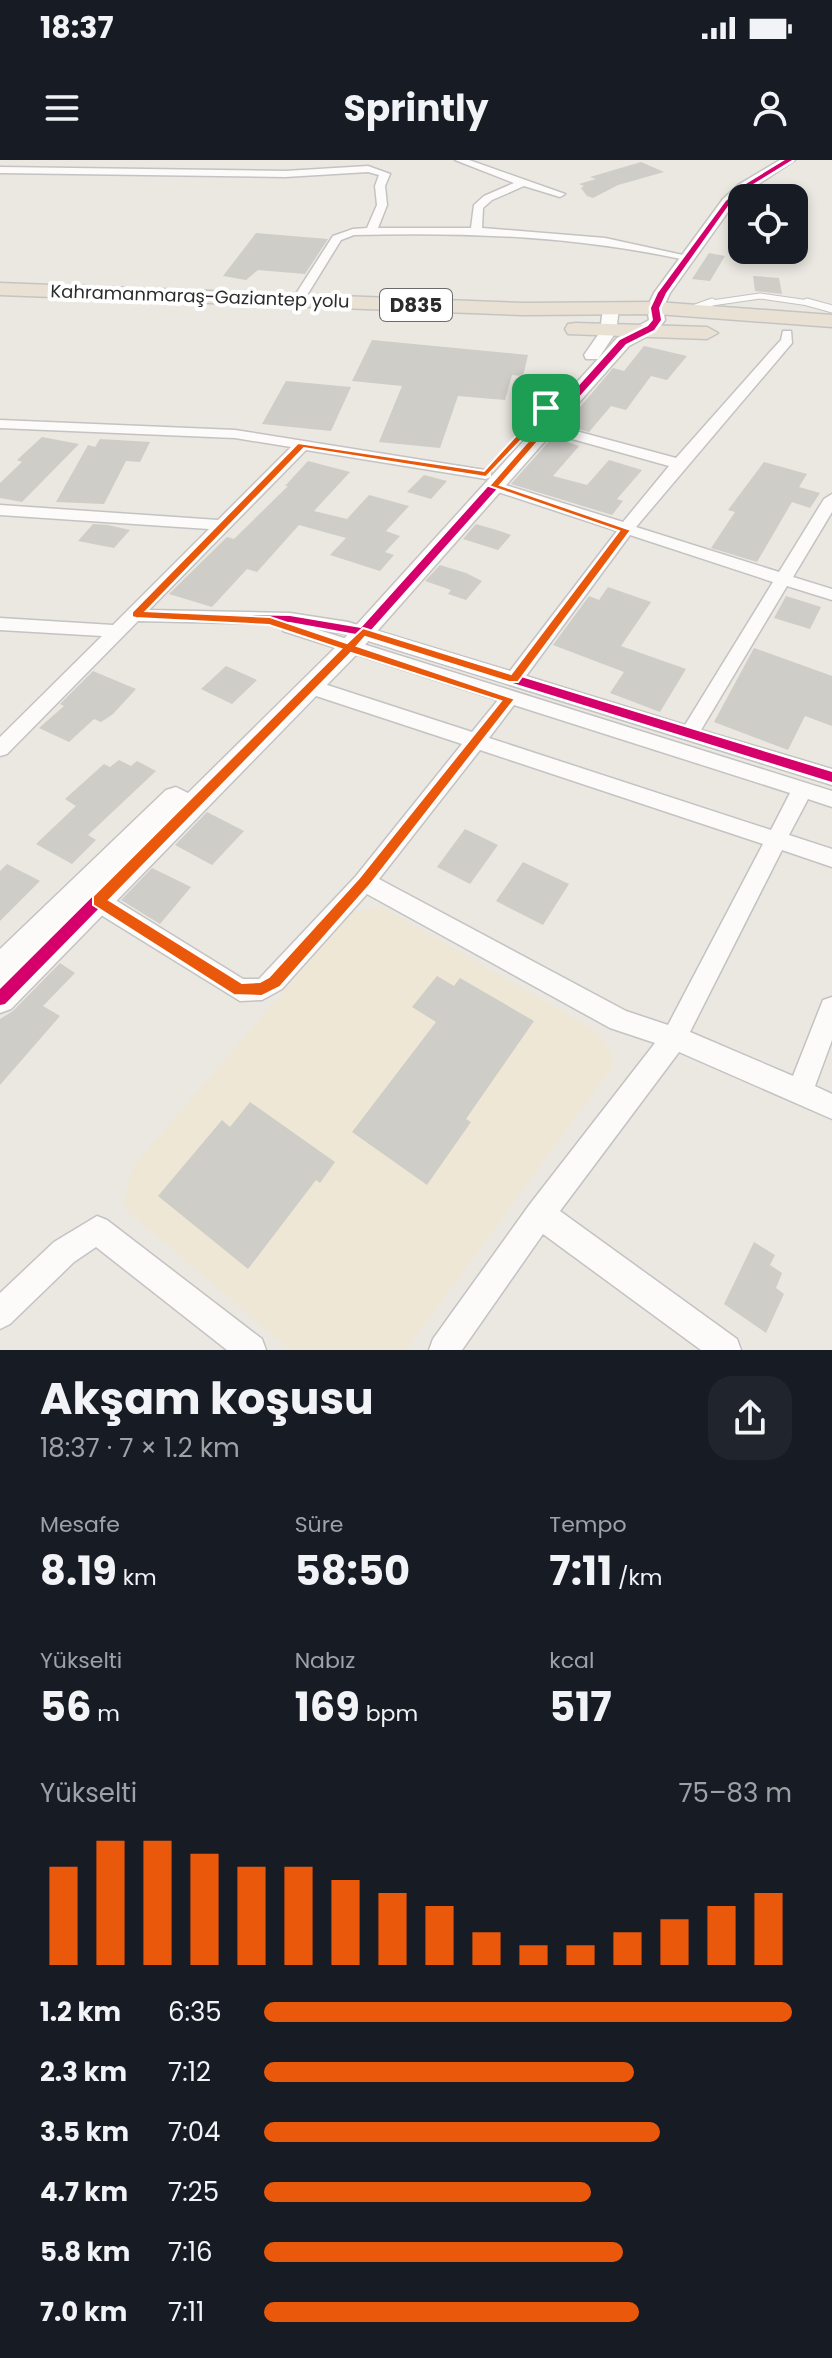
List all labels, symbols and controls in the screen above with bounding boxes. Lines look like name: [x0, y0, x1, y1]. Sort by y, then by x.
text: 18:37: [40, 6, 113, 49]
text: Sprintly: [344, 83, 488, 134]
icon: menu: [40, 86, 84, 130]
icon: person: [748, 86, 792, 130]
map controls: [728, 184, 808, 264]
button: locate: [728, 184, 808, 264]
street label: Kahramanmaraş-Gaziantep yolu: [50, 278, 350, 314]
road number: D835: [380, 289, 452, 321]
pin: [512, 374, 580, 442]
icon: arrive: [524, 386, 568, 430]
text: Akşam koşusu: [40, 1368, 374, 1429]
button: share: [708, 1376, 792, 1460]
text: 18:37 · 7 × 1.2 km: [40, 1430, 240, 1466]
text: Mesafe: [40, 1509, 120, 1540]
text: Süre: [295, 1509, 344, 1540]
text: Tempo: [549, 1509, 626, 1540]
text: 8.19: [40, 1543, 117, 1599]
text: 58:50: [295, 1543, 410, 1599]
text: 7:11: [549, 1543, 612, 1599]
text: km: [117, 1562, 157, 1593]
text: /km: [612, 1562, 663, 1593]
text: Yükselti: [40, 1645, 122, 1676]
text: Nabız: [295, 1645, 355, 1676]
text: kcal: [549, 1645, 594, 1676]
text: 56: [40, 1679, 91, 1735]
text: 169: [295, 1679, 360, 1735]
text: 517: [549, 1679, 612, 1735]
text: m: [91, 1698, 120, 1729]
text: bpm: [360, 1698, 418, 1729]
text: Yükselti: [40, 1775, 137, 1811]
text: 75–83 m: [678, 1775, 792, 1811]
text: 1.2 km: [40, 1994, 121, 2030]
text: 6:35: [168, 1994, 222, 2030]
text: 2.3 km: [40, 2054, 127, 2090]
text: 7:12: [168, 2054, 211, 2090]
text: 3.5 km: [40, 2114, 129, 2150]
text: 7:04: [168, 2114, 220, 2150]
text: 4.7 km: [40, 2174, 128, 2210]
text: 7:25: [168, 2174, 219, 2210]
text: 5.8 km: [40, 2234, 130, 2270]
text: 7:16: [168, 2234, 213, 2270]
text: 7.0 km: [40, 2294, 127, 2330]
text: 7:11: [168, 2294, 204, 2330]

